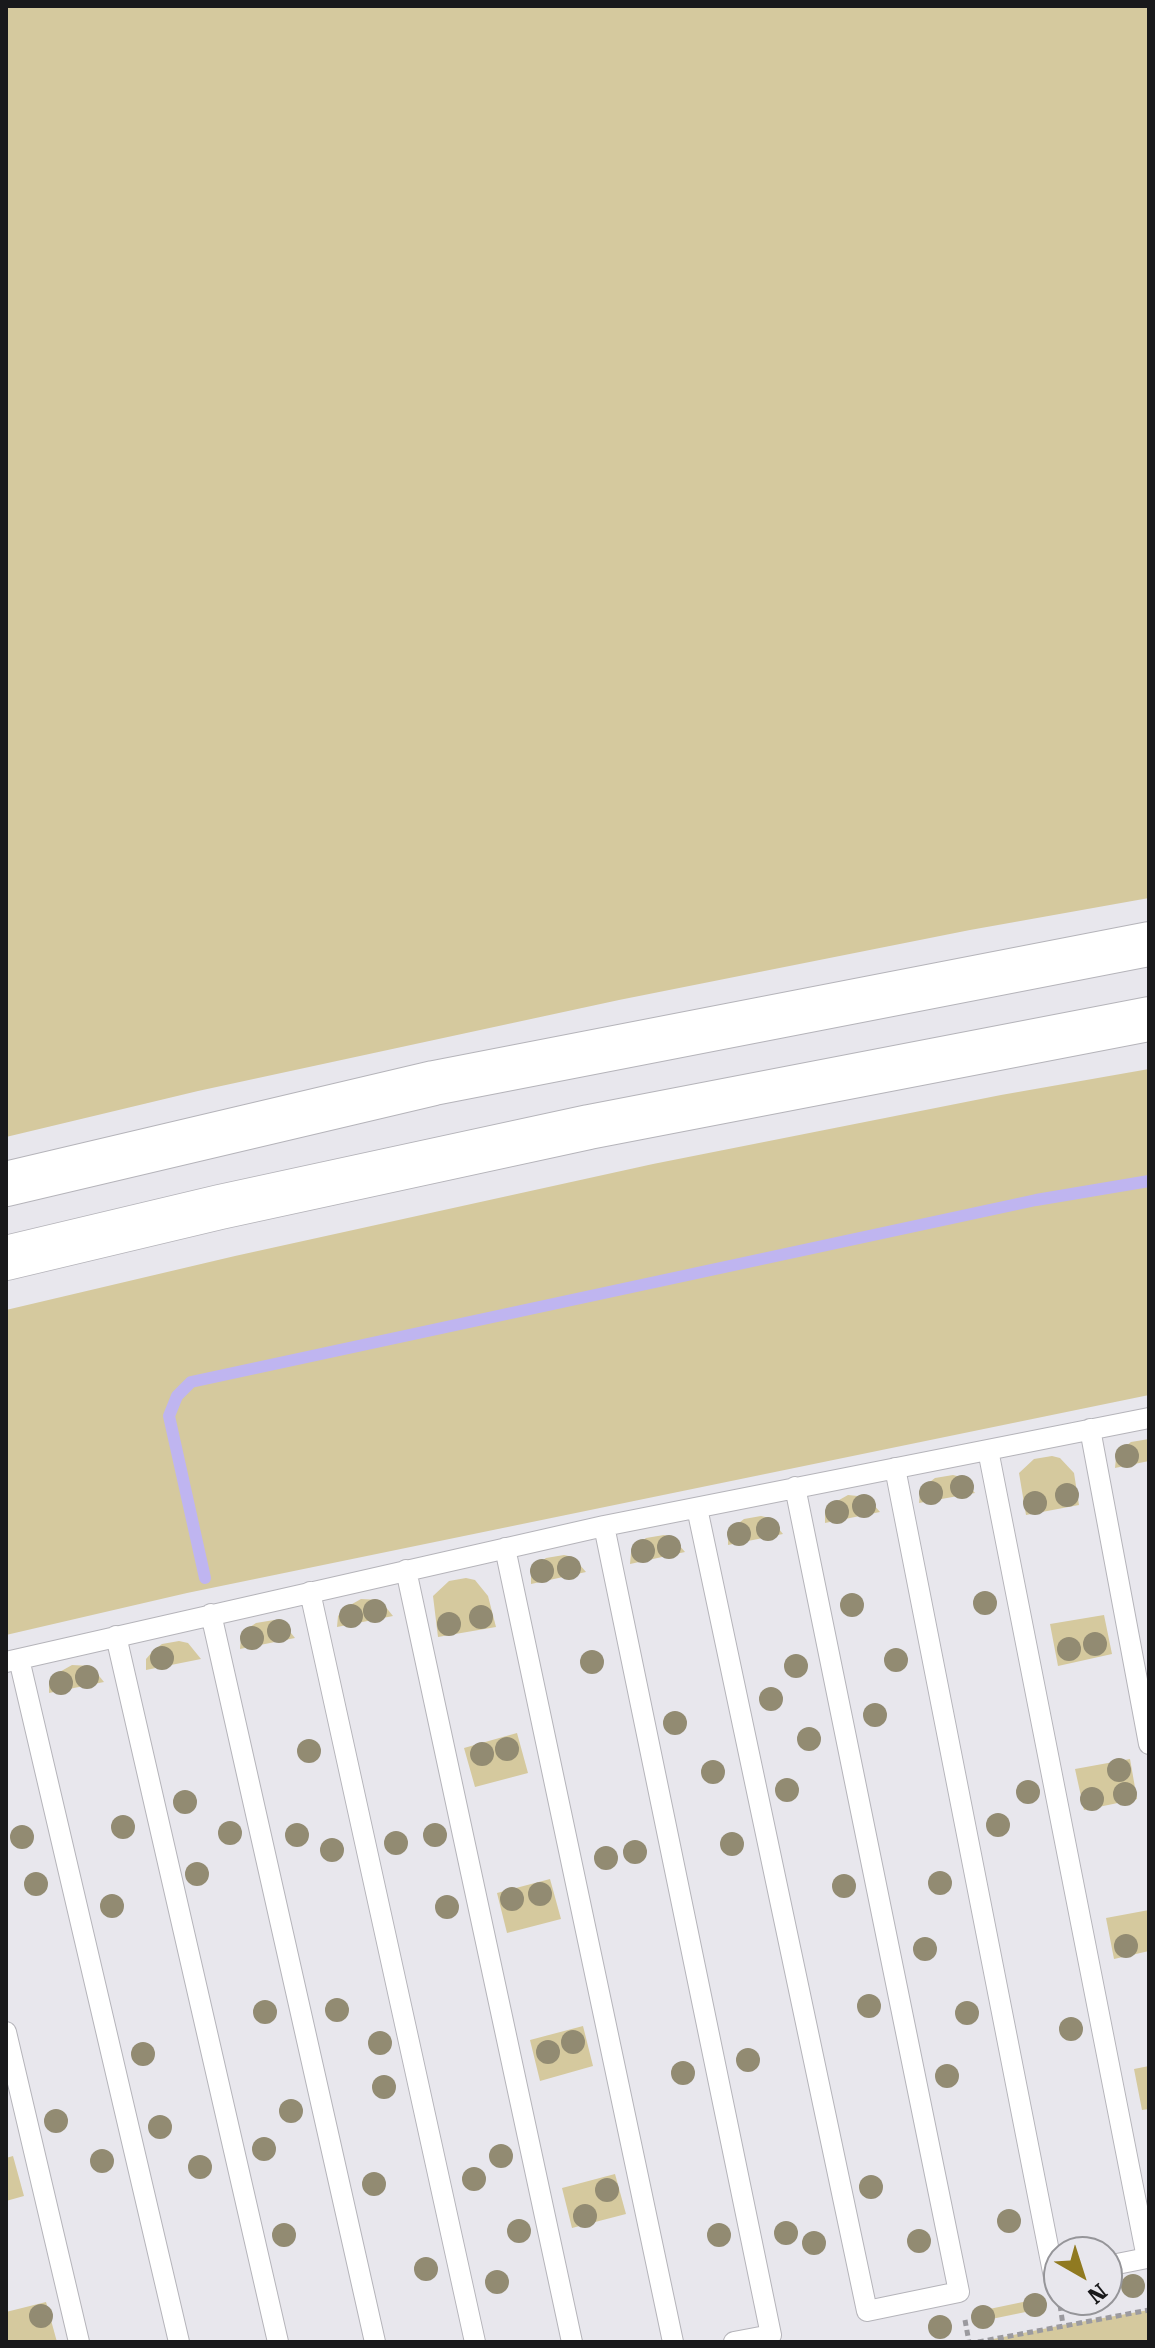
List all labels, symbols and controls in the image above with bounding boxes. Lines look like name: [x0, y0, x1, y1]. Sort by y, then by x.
north arrow: [1043, 2236, 1123, 2316]
text: N: [1083, 2278, 1112, 2309]

